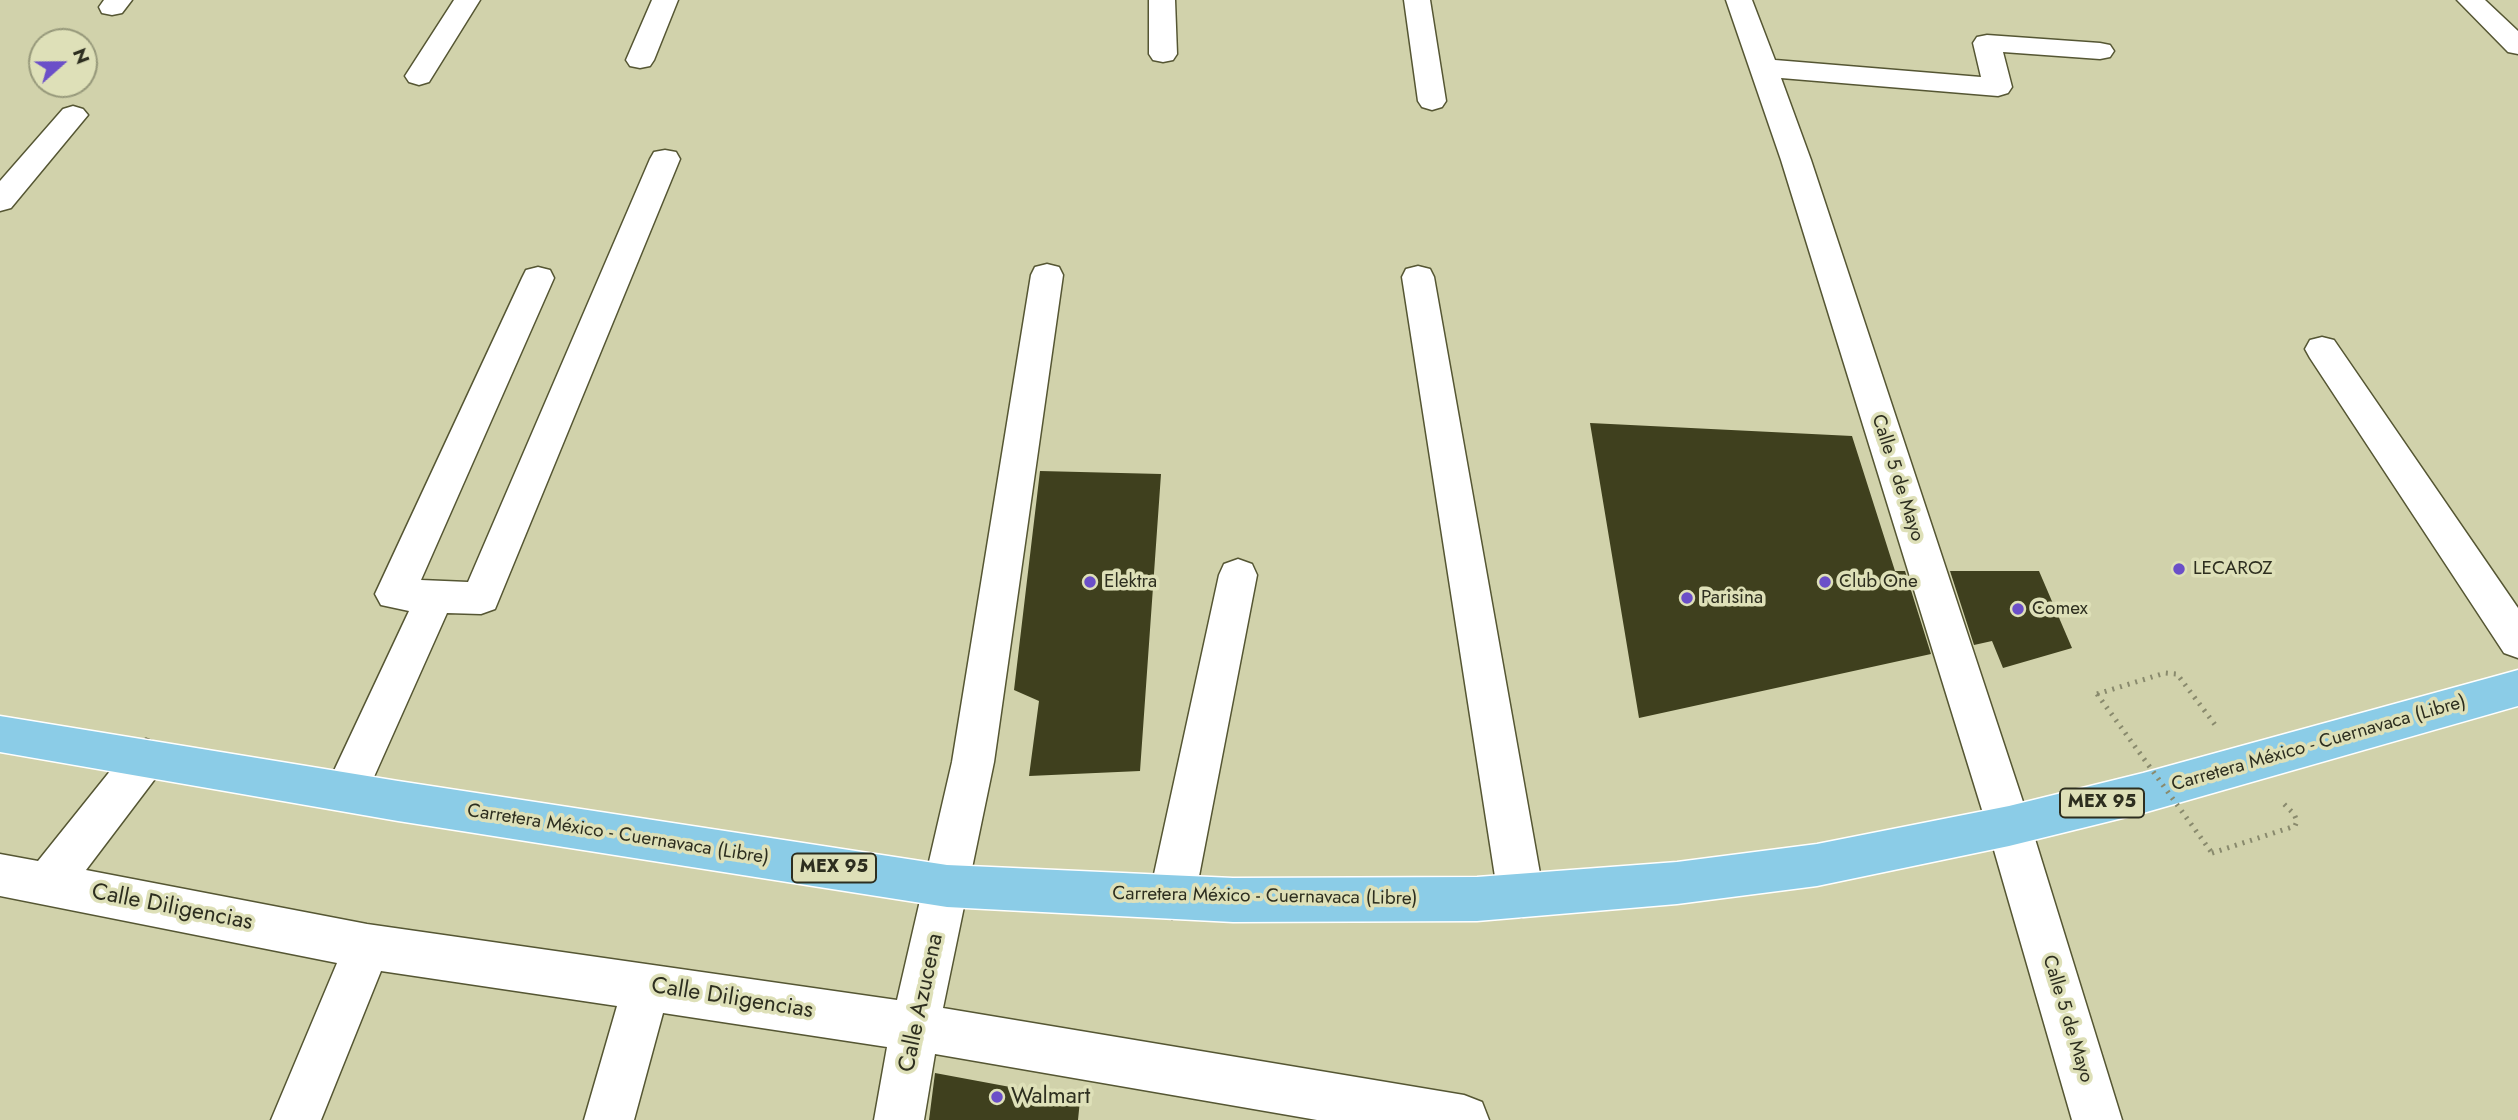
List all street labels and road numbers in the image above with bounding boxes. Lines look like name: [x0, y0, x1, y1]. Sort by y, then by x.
street label: Calle 5 de Mayo: [1866, 412, 1928, 544]
street label: Carretera México - Cuernavaca (Libre): [2169, 691, 2469, 797]
road number: MEX 95: [2060, 788, 2144, 818]
street label: Carretera México - Cuernavaca (Libre): [466, 800, 770, 870]
road number: MEX 95: [792, 854, 876, 882]
street label: Calle Diligencias: [89, 879, 255, 937]
street label: Carretera México - Cuernavaca (Libre): [1112, 883, 1418, 911]
street label: Calle Azucena: [894, 931, 950, 1075]
street label: Calle 5 de Mayo: [2037, 953, 2097, 1085]
street label: Calle Diligencias: [649, 973, 815, 1025]

